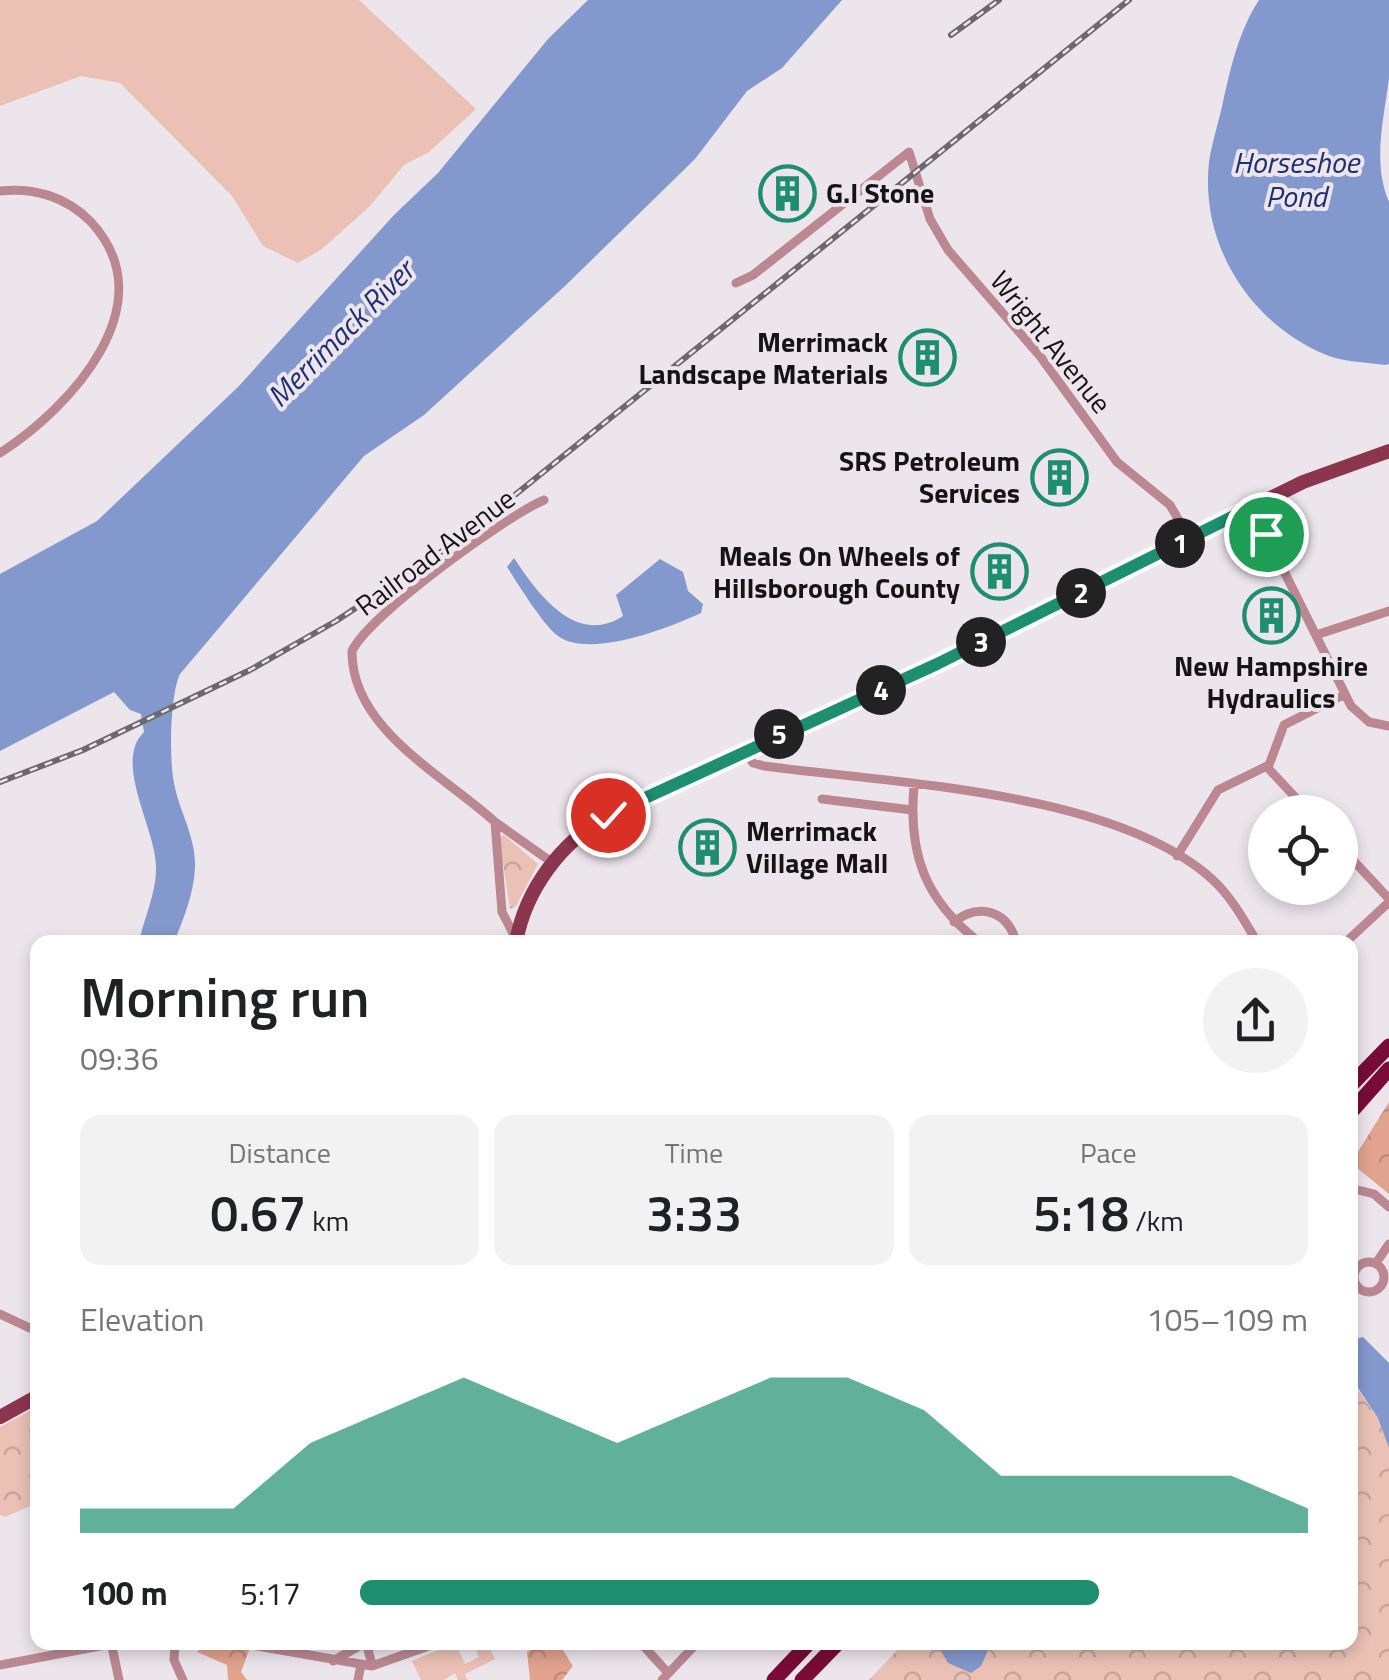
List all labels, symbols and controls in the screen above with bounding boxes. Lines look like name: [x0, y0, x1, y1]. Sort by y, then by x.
water label: Horseshoe Pond: [1233, 139, 1361, 219]
building icon: G.I Stone: [757, 163, 817, 223]
place label: G.I Stone: [826, 171, 934, 214]
water label: Merrimack River: [256, 247, 427, 418]
street label: Wright Avenue: [980, 261, 1123, 422]
place label: Merrimack Landscape Materials: [638, 320, 889, 395]
building icon: Merrimack Landscape Materials: [897, 328, 957, 388]
place label: SRS Petroleum Services: [839, 439, 1020, 514]
building icon: SRS Petroleum Services: [1029, 447, 1089, 507]
street label: Railroad Avenue: [346, 477, 524, 626]
pin: [1224, 492, 1309, 577]
icon: arrive: [1239, 507, 1294, 562]
pin: 1: [1155, 518, 1205, 568]
text: 1: [1172, 521, 1188, 564]
place label: Meals On Wheels of Hillsborough County: [713, 534, 960, 609]
building icon: Meals On Wheels of Hillsborough County: [969, 542, 1029, 602]
pin: 2: [1056, 568, 1106, 618]
text: 2: [1073, 571, 1089, 614]
building icon: New Hampshire Hydraulics: [1241, 585, 1301, 645]
pin: 3: [956, 617, 1006, 667]
text: 3: [973, 620, 989, 663]
place label: New Hampshire Hydraulics: [1174, 644, 1368, 719]
pin: 4: [856, 665, 906, 715]
text: 4: [873, 668, 889, 711]
pin: 5: [754, 709, 804, 759]
text: 5: [771, 712, 787, 755]
pin: [566, 773, 651, 858]
icon: check: [581, 788, 636, 843]
map controls: [1248, 795, 1358, 905]
button: locate: [1248, 795, 1358, 905]
place label: Merrimack Village Mall: [746, 809, 888, 884]
building icon: Merrimack Village Mall: [677, 817, 737, 877]
text: Morning run: [80, 955, 369, 1038]
button: share: [1203, 968, 1308, 1073]
text: 09:36: [80, 1034, 159, 1082]
text: Distance: [229, 1131, 331, 1174]
text: Time: [665, 1131, 723, 1174]
text: Pace: [1080, 1131, 1137, 1174]
text: 0.67: [210, 1174, 306, 1250]
text: 3:33: [646, 1174, 742, 1250]
text: 5:18: [1033, 1174, 1129, 1250]
text: km: [306, 1199, 349, 1242]
text: /km: [1129, 1199, 1184, 1242]
text: Elevation: [80, 1295, 204, 1343]
text: 105–109 m: [1146, 1295, 1308, 1343]
text: 100 m: [80, 1569, 168, 1617]
text: 5:17: [240, 1569, 301, 1617]

